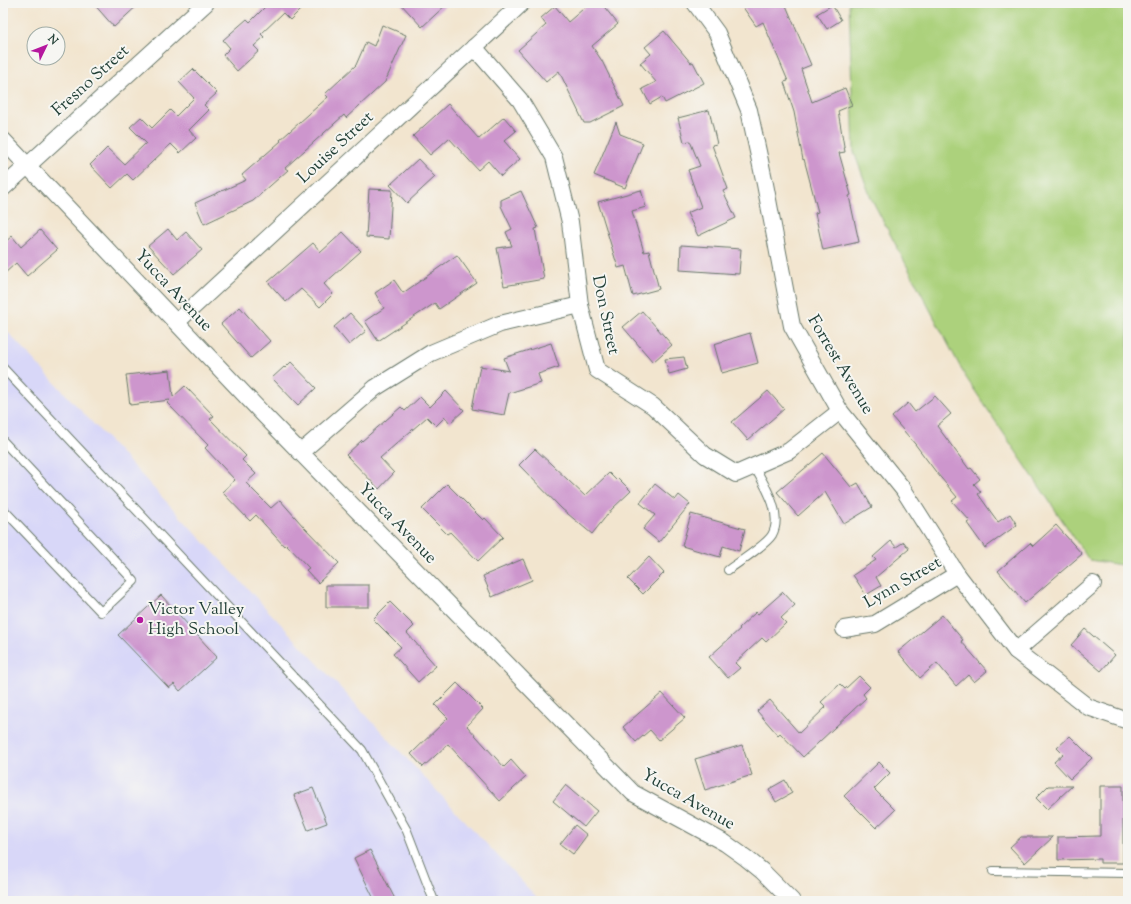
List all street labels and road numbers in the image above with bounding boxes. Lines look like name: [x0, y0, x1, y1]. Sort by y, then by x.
street label: Fresno Street: [47, 40, 135, 122]
street label: Louise Street: [293, 106, 380, 190]
street label: Yucca Avenue: [129, 245, 217, 337]
street label: Don Street: [585, 273, 625, 357]
street label: Forrest Avenue: [801, 311, 879, 419]
street label: Yucca Avenue: [352, 478, 442, 570]
street label: Lynn Street: [860, 551, 946, 615]
street label: Yucca Avenue: [637, 764, 739, 837]

